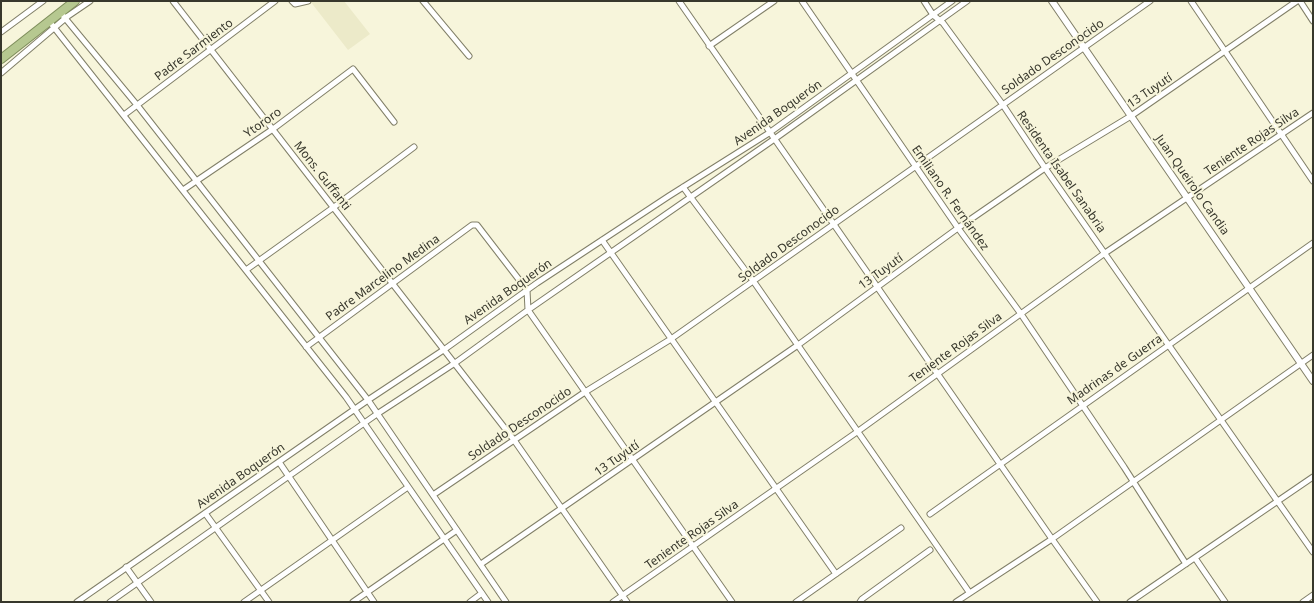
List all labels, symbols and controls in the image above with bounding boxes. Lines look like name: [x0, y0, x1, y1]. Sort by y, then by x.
street label: Padre Sarmiento: [152, 16, 236, 84]
street label: Soldado Desconocido: [999, 16, 1107, 98]
street label: 13 Tuyutí: [1125, 71, 1175, 111]
street label: Avenida Boquerón: [731, 77, 825, 149]
street label: Ytororo: [242, 105, 284, 141]
street label: Teniente Rojas Silva: [1202, 105, 1302, 179]
street label: Residenta Isabel Sanabria: [1013, 108, 1109, 236]
street label: Juan Queirolo Candia: [1152, 132, 1232, 238]
street label: Mons. Guffanti: [291, 139, 353, 213]
street label: Emiliano R. Fernández: [908, 143, 992, 253]
street label: Soldado Desconocido: [736, 203, 842, 285]
street label: Padre Marcelino Medina: [323, 232, 443, 324]
street label: 13 Tuyutí: [856, 251, 906, 293]
street label: Avenida Boquerón: [461, 256, 555, 328]
street label: Teniente Rojas Silva: [907, 310, 1005, 386]
street label: Madrinas de Guerra: [1065, 332, 1165, 408]
street label: Soldado Desconocido: [466, 384, 574, 464]
street label: 13 Tuyutí: [592, 438, 642, 480]
street label: Avenida Boquerón: [194, 440, 288, 512]
street label: Teniente Rojas Silva: [643, 497, 741, 573]

